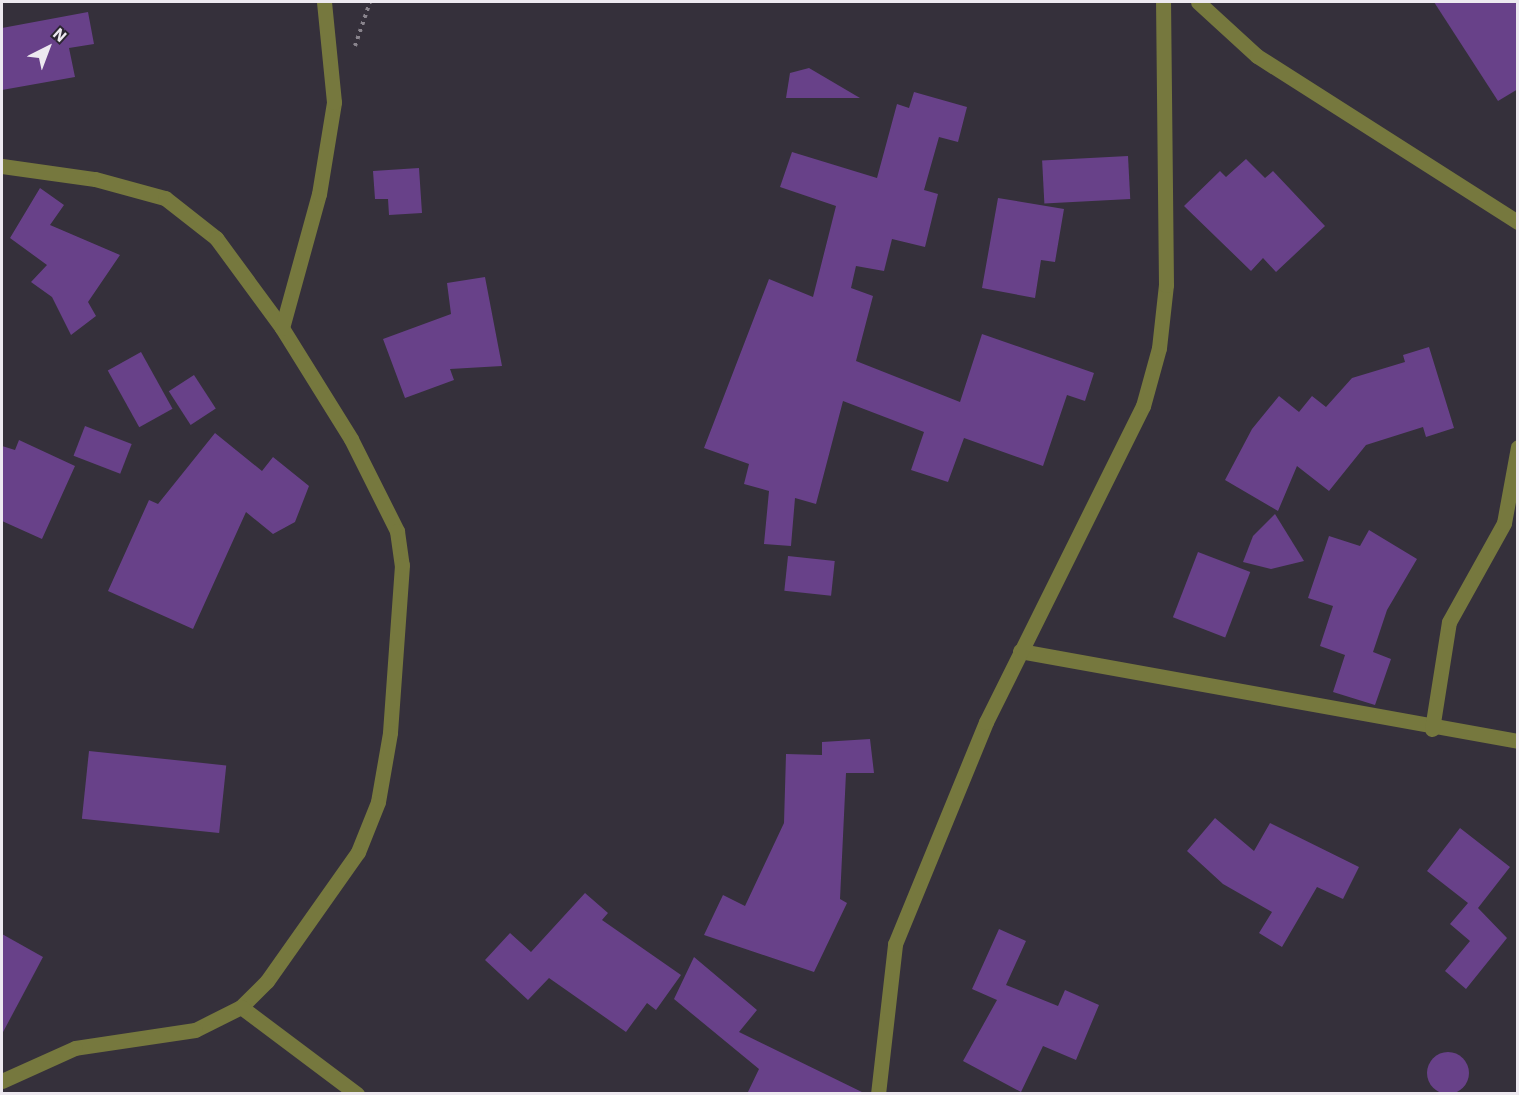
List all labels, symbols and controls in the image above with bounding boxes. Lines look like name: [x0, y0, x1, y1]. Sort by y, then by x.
north arrow: [18, 18, 78, 78]
text: N: [49, 23, 71, 46]

